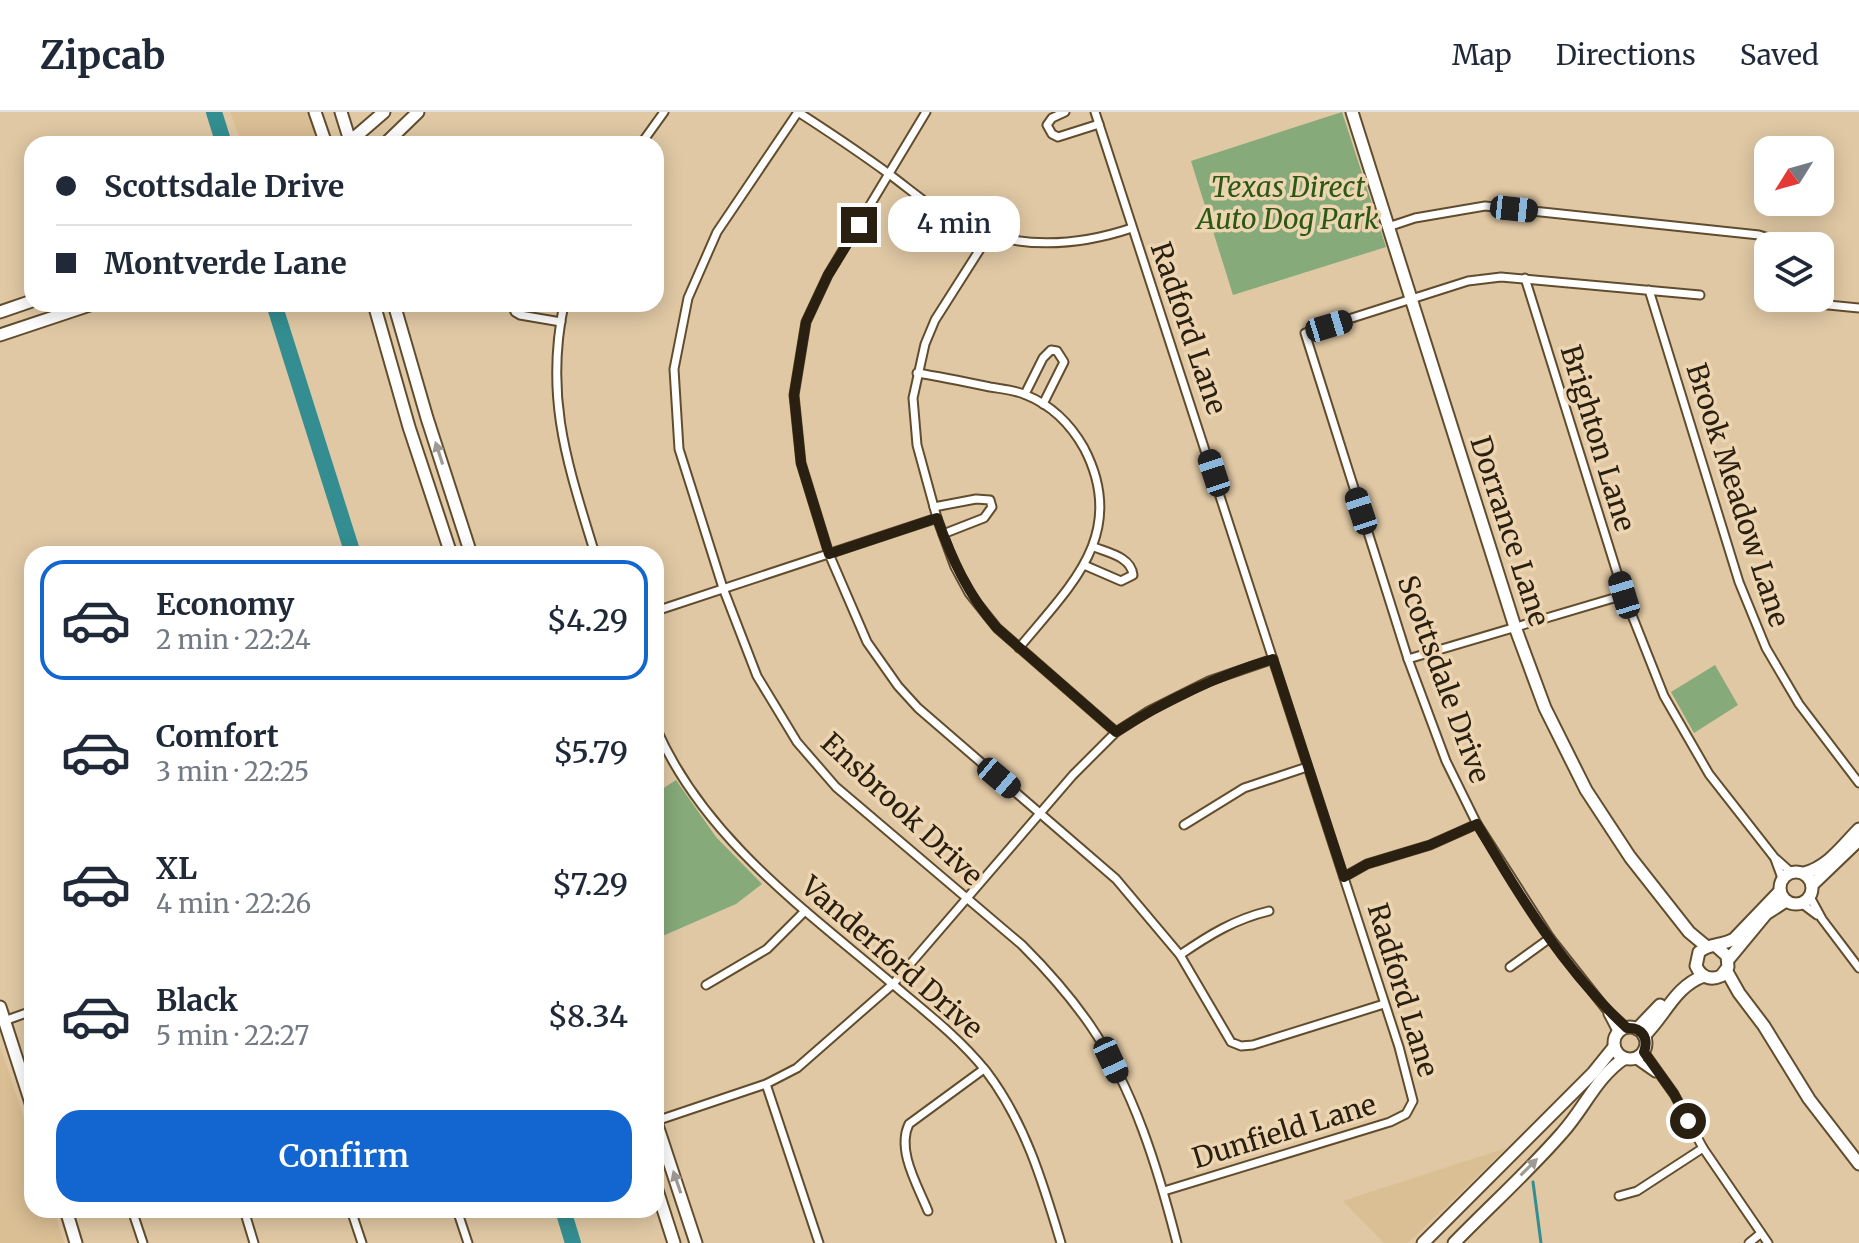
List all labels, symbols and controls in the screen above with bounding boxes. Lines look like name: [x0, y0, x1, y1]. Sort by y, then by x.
text: Zipcab: [40, 32, 166, 79]
text: Map: [1452, 37, 1512, 73]
text: Directions: [1556, 37, 1696, 73]
text: Saved: [1740, 37, 1819, 73]
north arrow: [1754, 136, 1834, 216]
map controls: [1754, 136, 1834, 312]
text: Scottsdale Drive: [104, 167, 344, 205]
park label: Texas Direct Auto Dog Park: [1195, 169, 1379, 237]
car: [1489, 195, 1539, 223]
callout: 4 min: [887, 197, 1019, 253]
route end: [841, 207, 877, 243]
text: 4 min: [917, 207, 991, 240]
button: layers: [1754, 232, 1834, 312]
street label: Radford Lane: [1143, 237, 1235, 419]
text: Montverde Lane: [104, 244, 347, 282]
car: [1303, 308, 1355, 344]
street label: Brighton Lane: [1553, 340, 1643, 536]
street label: Brook Meadow Lane: [1678, 359, 1798, 631]
street label: Dorrance Lane: [1462, 431, 1558, 631]
one-way arrow: [432, 441, 444, 465]
car: [1195, 446, 1233, 500]
car: [1342, 484, 1380, 538]
car: [1606, 569, 1642, 621]
street label: Scottsdale Drive: [1390, 570, 1498, 788]
icon: car: [60, 584, 132, 656]
text: Economy: [156, 585, 294, 623]
text: $4.29: [547, 601, 628, 639]
text: 2 min · 22:24: [156, 623, 311, 656]
icon: car: [60, 716, 132, 788]
text: Comfort: [156, 717, 279, 755]
street label: Ensbrook Drive: [813, 725, 991, 893]
text: $5.79: [553, 733, 628, 771]
car: [973, 753, 1025, 803]
text: 3 min · 22:25: [156, 755, 309, 788]
icon: car: [60, 848, 132, 920]
text: XL: [156, 849, 197, 887]
text: $7.29: [552, 865, 628, 903]
street label: Vanderford Drive: [793, 868, 990, 1046]
text: 4 min · 22:26: [156, 887, 311, 920]
street label: Radford Lane: [1360, 899, 1446, 1081]
icon: car: [60, 980, 132, 1052]
text: Black: [156, 981, 238, 1019]
text: $8.34: [548, 997, 628, 1035]
text: 5 min · 22:27: [156, 1019, 309, 1052]
car: [1090, 1033, 1132, 1087]
street label: Dunfield Lane: [1188, 1086, 1380, 1176]
route start: [1670, 1103, 1706, 1139]
button: Confirm: [56, 1110, 632, 1202]
one-way arrow: [1519, 1158, 1538, 1177]
one-way arrow: [670, 1170, 682, 1194]

